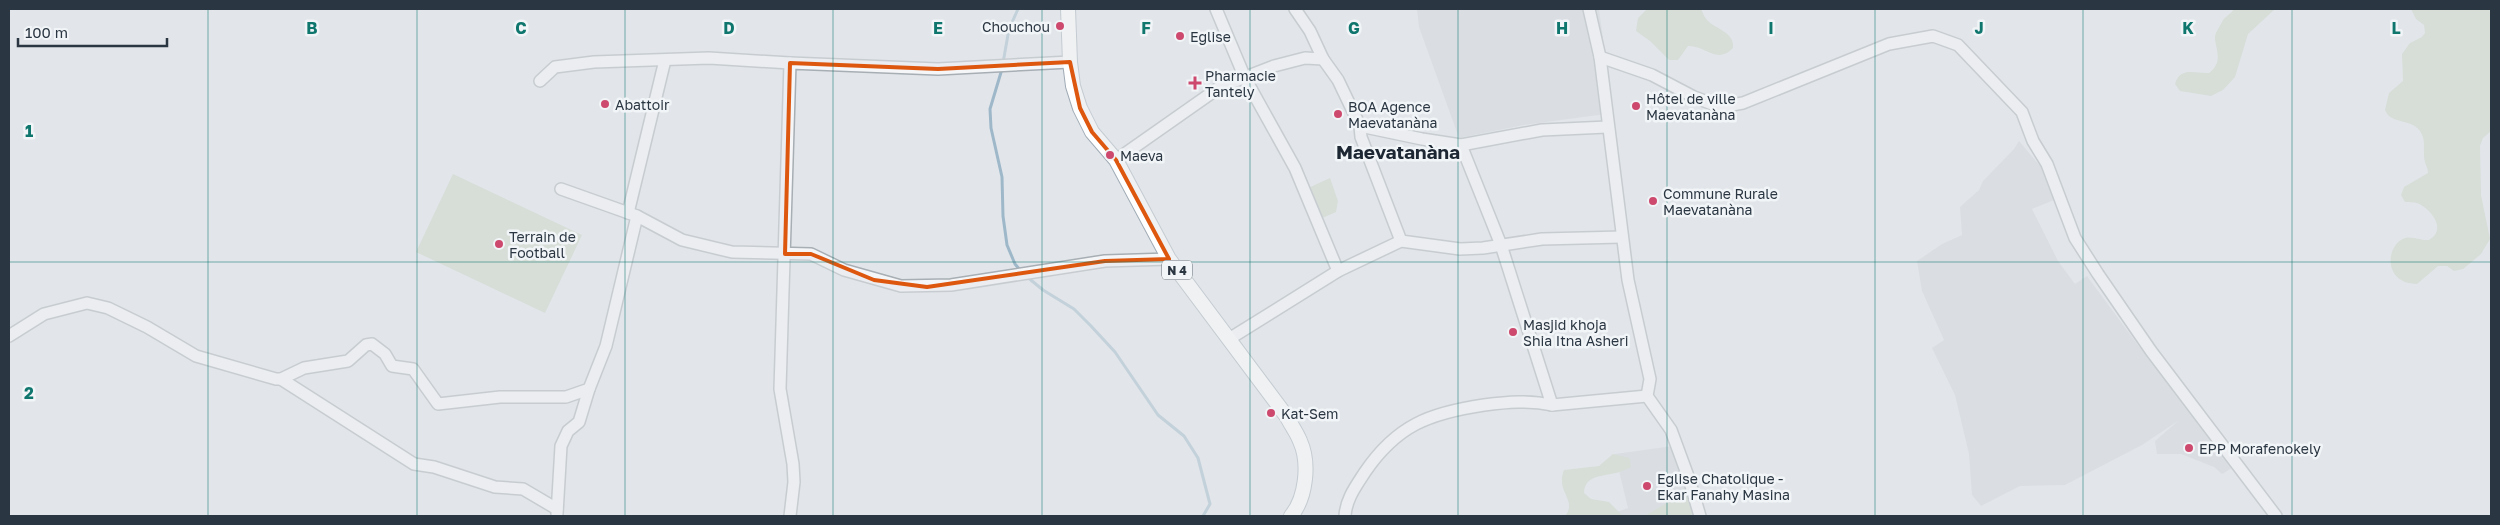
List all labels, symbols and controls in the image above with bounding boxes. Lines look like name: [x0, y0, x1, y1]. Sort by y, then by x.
scale bar: [18, 15, 166, 47]
text: B: [306, 18, 318, 38]
text: C: [515, 18, 527, 38]
text: D: [723, 18, 735, 38]
text: E: [933, 18, 943, 38]
place label: Chouchou: [982, 18, 1050, 35]
text: F: [1141, 18, 1151, 38]
text: G: [1348, 18, 1360, 38]
text: H: [1556, 18, 1568, 38]
text: I: [1768, 18, 1774, 38]
text: J: [1974, 18, 1984, 38]
text: K: [2182, 18, 2194, 38]
text: L: [2391, 18, 2401, 38]
marker: Chouchou: [1054, 20, 1066, 32]
text: 100 m: [25, 23, 68, 41]
place label: Eglise: [1190, 28, 1231, 45]
marker: Eglise: [1174, 30, 1186, 42]
place label: Pharmacie Tantely: [1205, 67, 1276, 100]
marker: Pharmacie Tantely: [1189, 77, 1201, 89]
place label: Hôtel de ville Maevatanàna: [1646, 90, 1736, 123]
place label: Abattoir: [615, 96, 670, 113]
marker: Abattoir: [599, 98, 611, 110]
place label: BOA Agence Maevatanàna: [1348, 98, 1438, 131]
marker: Hôtel de ville Maevatanàna: [1630, 100, 1642, 112]
marker: BOA Agence Maevatanàna: [1332, 108, 1344, 120]
text: 1: [25, 121, 33, 141]
district label: Maevatanàna: [1336, 140, 1460, 163]
place label: Maeva: [1120, 147, 1163, 164]
marker: Maeva: [1104, 149, 1116, 161]
place label: Commune Rurale Maevatanàna: [1663, 185, 1778, 218]
marker: Commune Rurale Maevatanàna: [1647, 195, 1659, 207]
place label: Terrain de Football: [509, 228, 576, 261]
marker: Terrain de Football: [493, 238, 505, 250]
road number: N 4: [1162, 260, 1192, 280]
place label: Masjid khoja Shia Itna Asheri: [1523, 316, 1628, 349]
marker: Masjid khoja Shia Itna Asheri: [1507, 326, 1519, 338]
text: 2: [24, 383, 34, 403]
place label: Kat-Sem: [1281, 405, 1338, 422]
marker: Kat-Sem: [1265, 407, 1277, 419]
place label: EPP Morafenokely: [2199, 440, 2321, 457]
marker: EPP Morafenokely: [2183, 442, 2195, 454]
place label: Eglise Chatolique - Ekar Fanahy Masina: [1657, 470, 1790, 503]
marker: Eglise Chatolique - Ekar Fanahy Masina: [1641, 480, 1653, 492]

